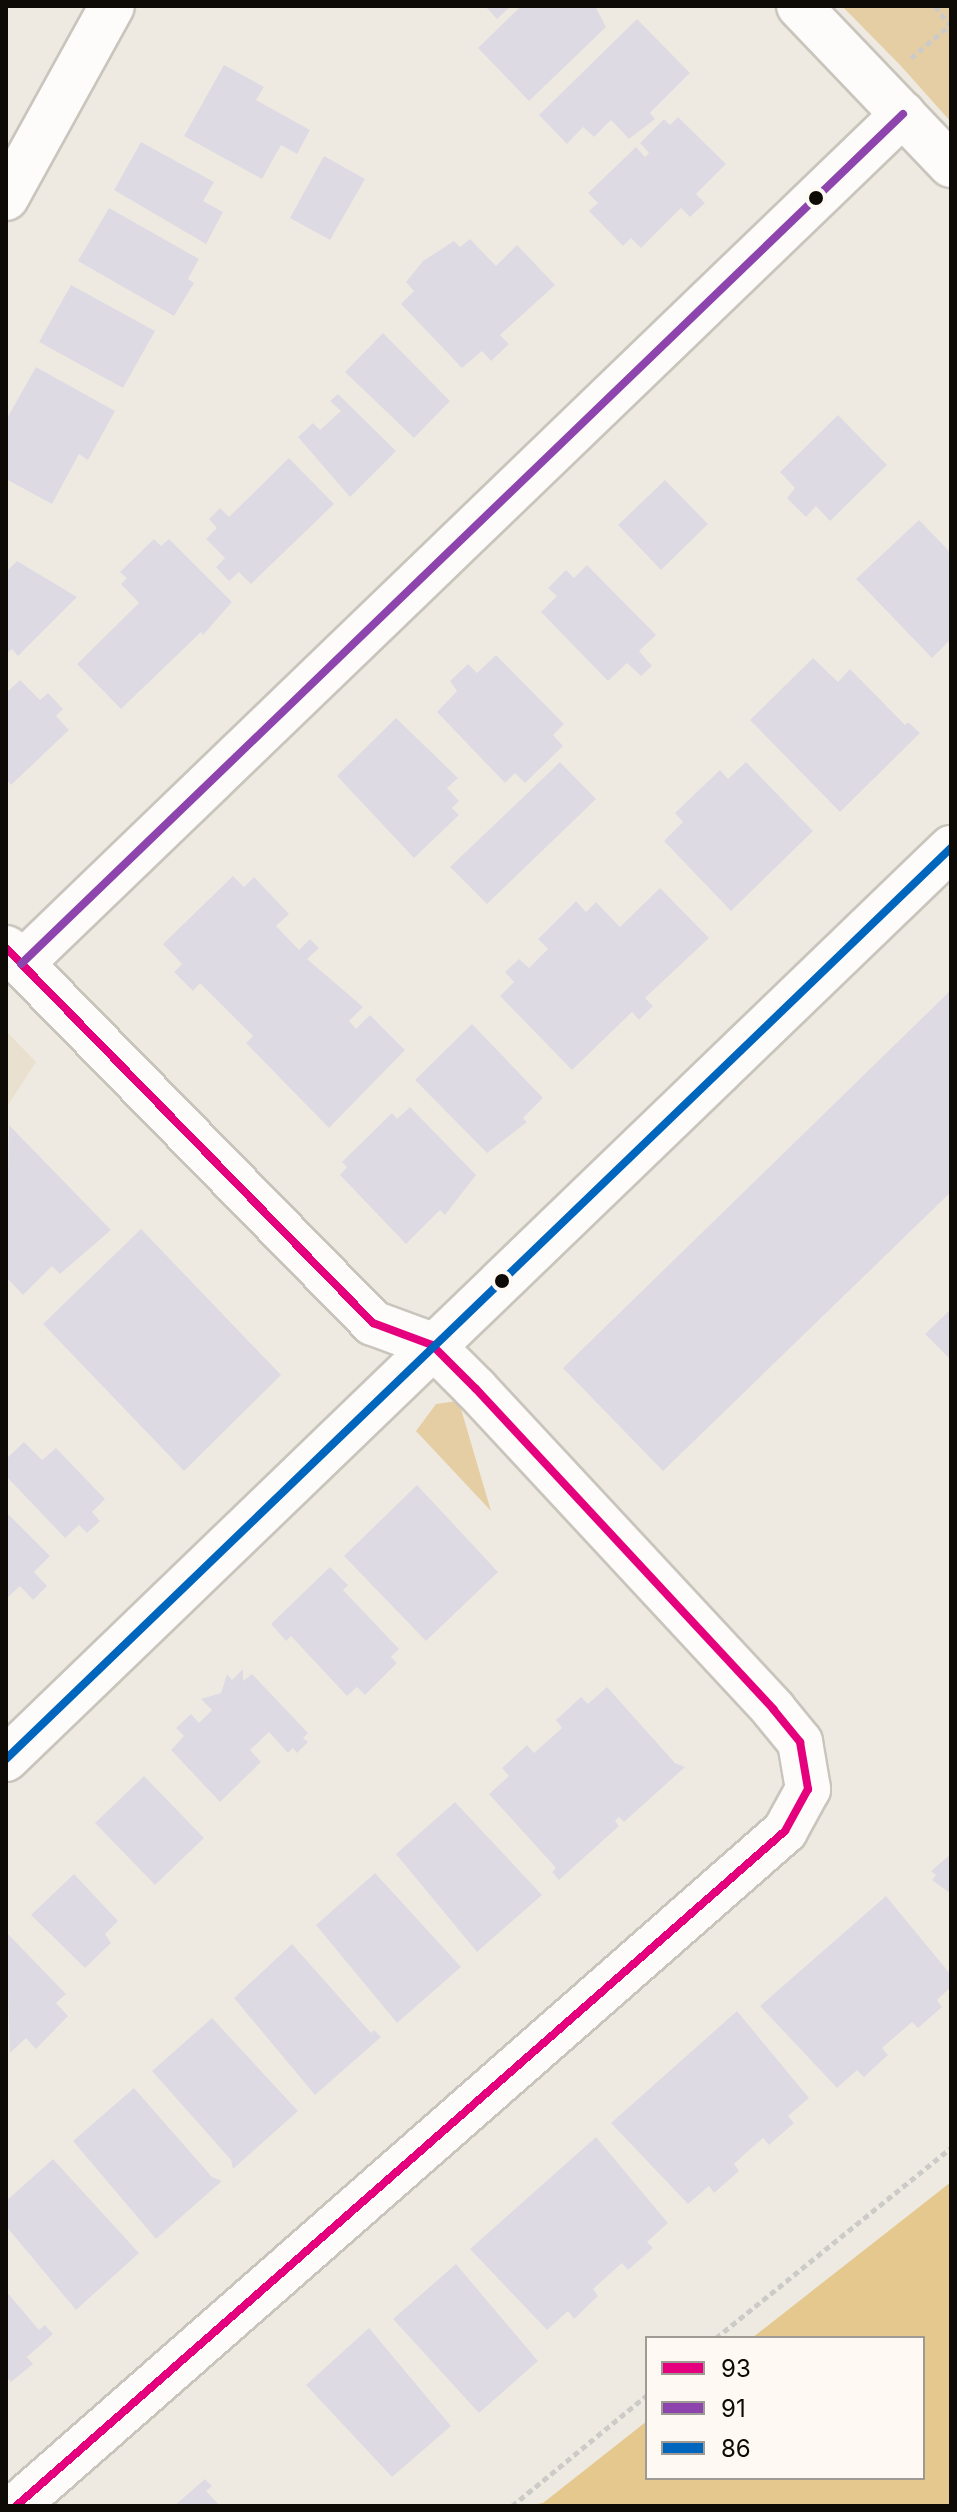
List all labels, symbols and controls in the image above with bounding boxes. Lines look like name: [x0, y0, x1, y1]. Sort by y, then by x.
unlabelled marker: [808, 190, 824, 206]
unlabelled marker: [494, 1273, 510, 1289]
legend: [645, 2336, 925, 2480]
text: 93: [721, 2354, 751, 2383]
text: 91: [721, 2394, 746, 2423]
text: 86: [721, 2434, 751, 2463]

